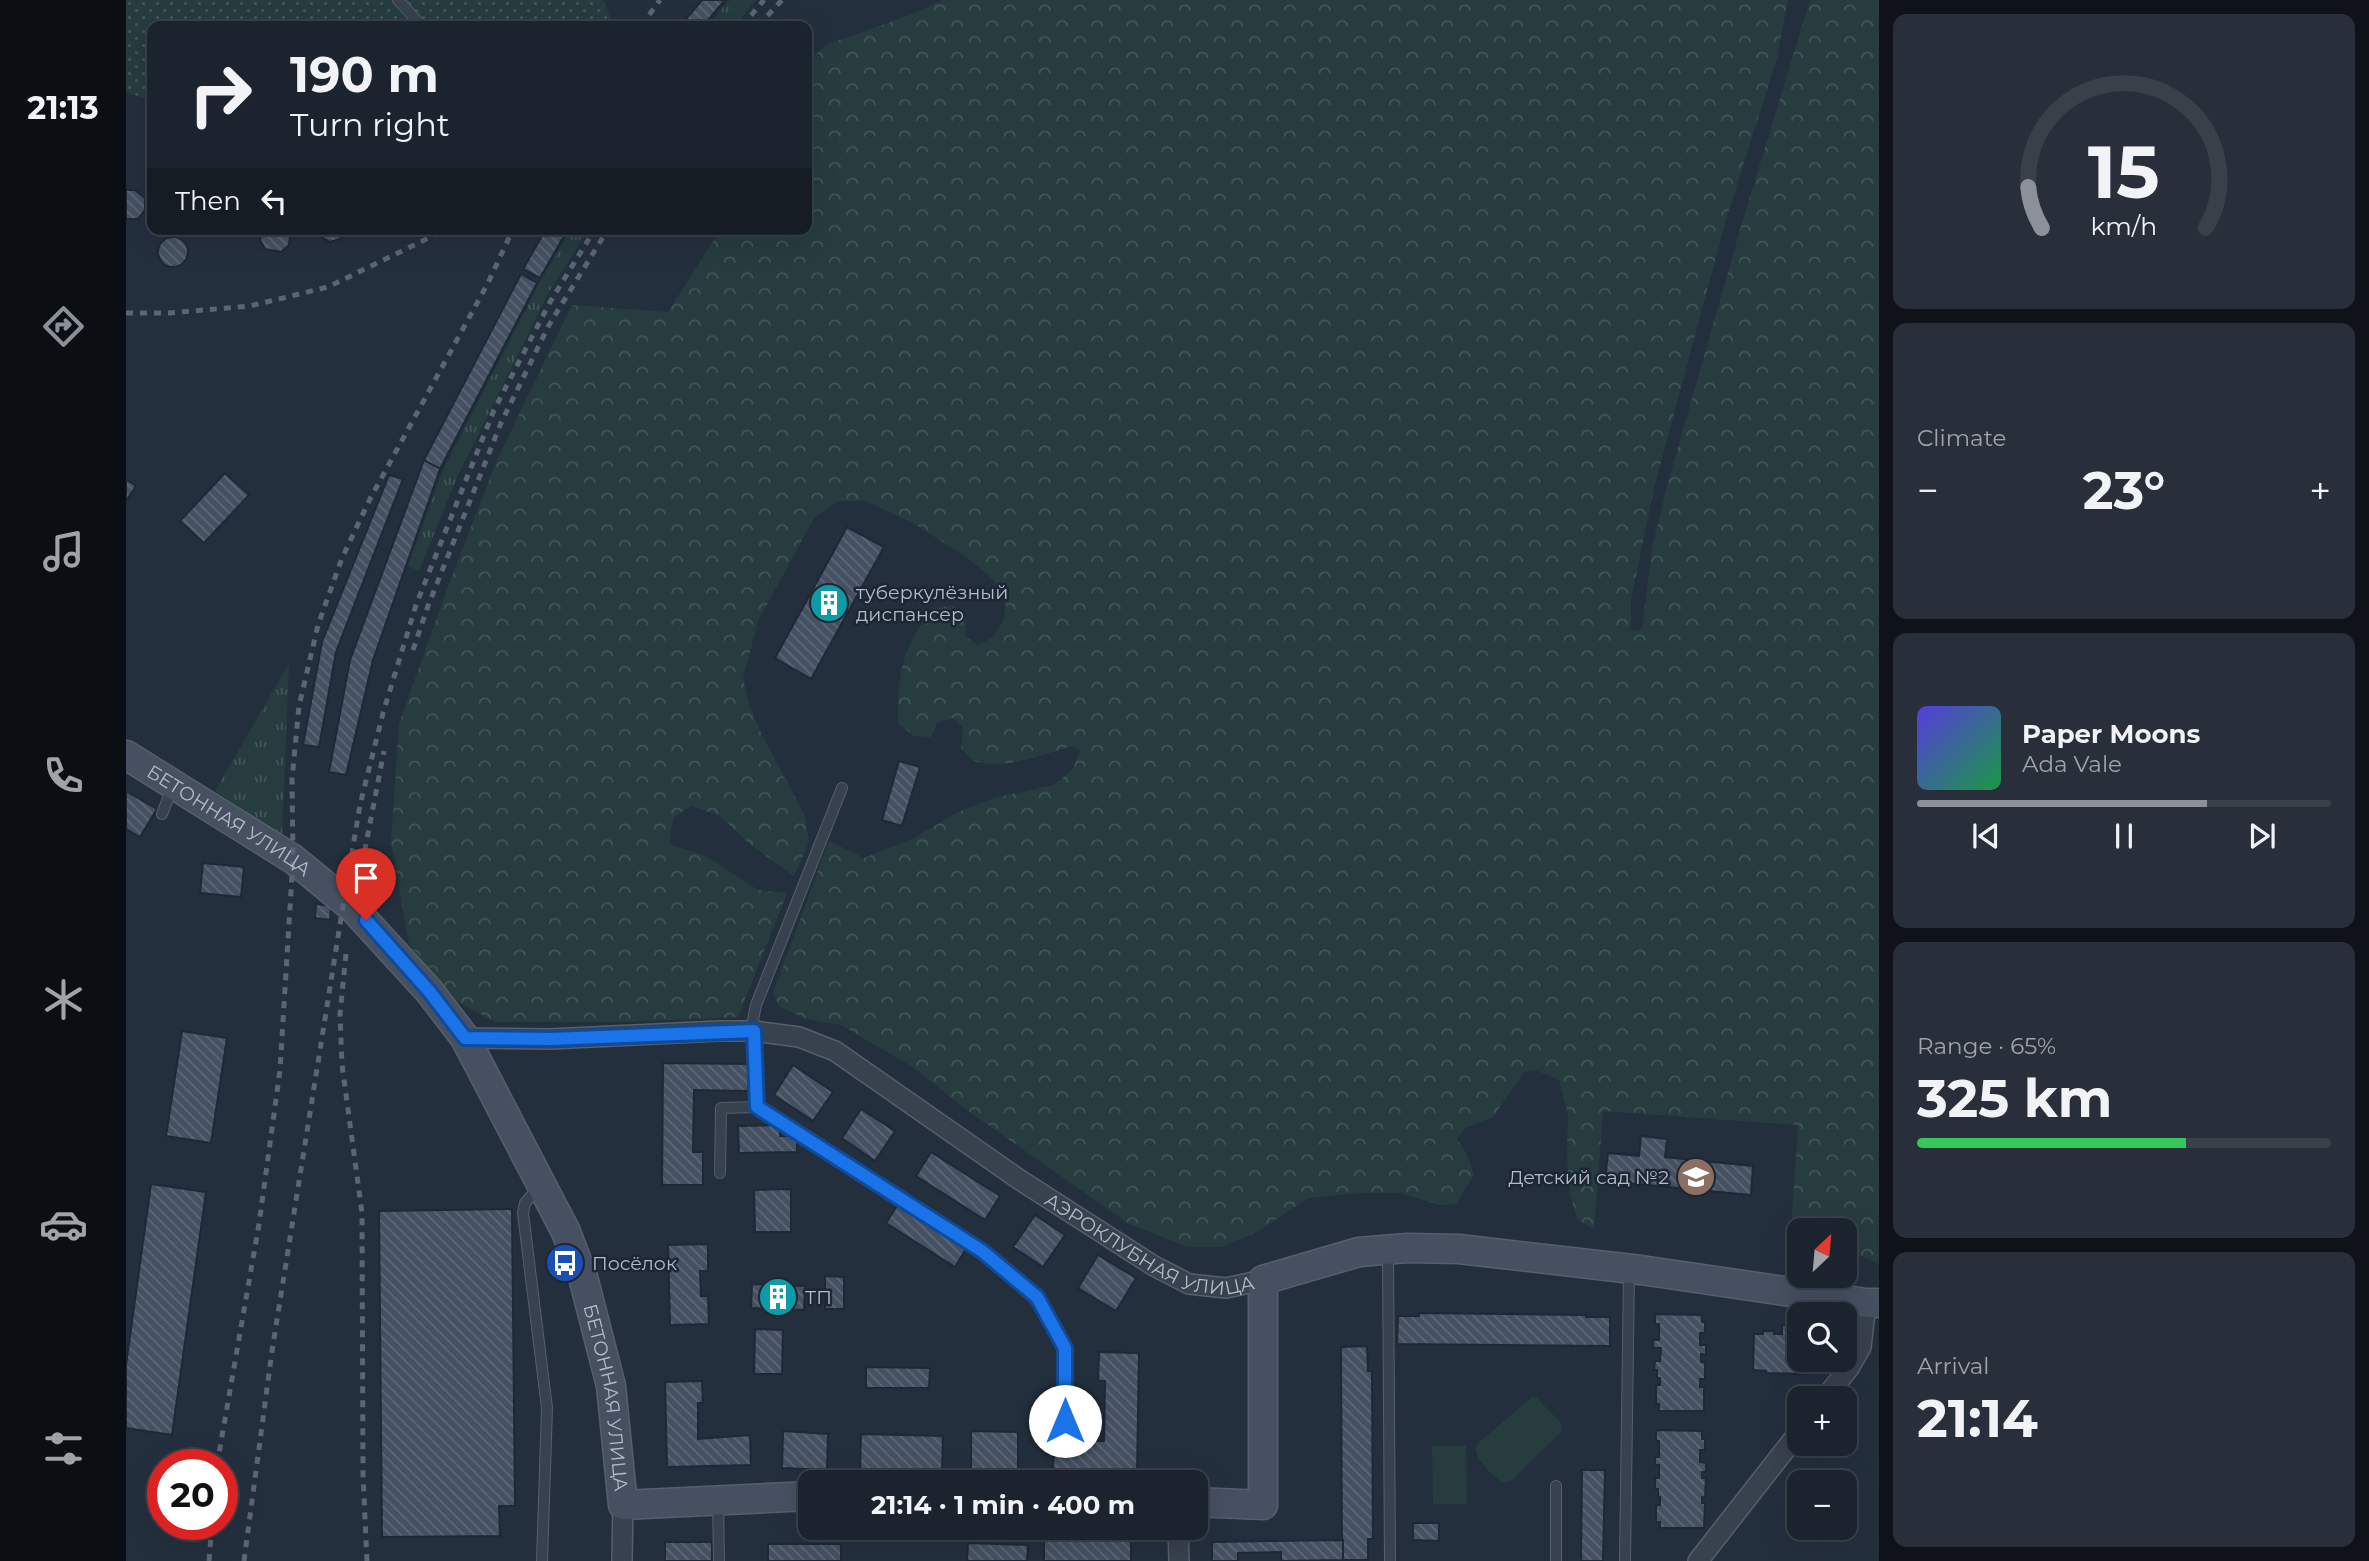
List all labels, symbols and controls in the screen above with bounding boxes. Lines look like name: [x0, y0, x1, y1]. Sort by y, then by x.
text: 190 m: [290, 45, 439, 104]
icon: right: [175, 49, 266, 140]
text: 21:13: [27, 88, 99, 127]
text: Turn right: [290, 105, 450, 144]
text: 15: [2088, 128, 2160, 216]
icon: left: [255, 182, 293, 220]
text: Then: [175, 185, 241, 217]
text: km/h: [2091, 211, 2157, 241]
icon: directions: [39, 302, 88, 351]
text: Climate: [1917, 424, 2006, 452]
text: 23°: [2083, 459, 2165, 522]
text: −: [1917, 467, 1939, 514]
text: +: [2309, 467, 2331, 514]
icon: music: [39, 527, 88, 576]
place label: туберкулёзный диспансер: [856, 581, 1008, 626]
building icon: туберкулёзный диспансер: [808, 582, 850, 624]
text: Paper Moons: [2022, 718, 2200, 750]
text: Ada Vale: [2022, 750, 2122, 778]
icon: phone: [39, 751, 88, 800]
street label: БЕТОННАЯ УЛИЦА: [143, 759, 316, 881]
icon: previous: [1967, 817, 2005, 855]
icon: pause: [2105, 817, 2143, 855]
icon: next: [2243, 817, 2281, 855]
pin: [336, 848, 396, 920]
icon: arrive: [347, 859, 385, 897]
icon: climate: [39, 975, 88, 1024]
text: Range · 65%: [1917, 1032, 2056, 1060]
text: 325 km: [1917, 1067, 2112, 1130]
school or university icon: Детский сад №2: [1675, 1156, 1717, 1198]
place label: Детский сад №2: [1508, 1166, 1669, 1189]
street label: АЭРОКЛУБНАЯ УЛИЦА: [1041, 1188, 1256, 1300]
icon: car: [39, 1200, 88, 1249]
north arrow: [1787, 1218, 1857, 1288]
map controls: [1787, 1218, 1857, 1540]
bus stop icon: Посёлок: [544, 1242, 586, 1284]
place label: Посёлок: [592, 1252, 677, 1275]
building icon: ТП: [757, 1276, 799, 1318]
place label: ТП: [805, 1286, 832, 1309]
street label: БЕТОННАЯ УЛИЦА: [579, 1301, 633, 1492]
button: search: [1787, 1302, 1857, 1372]
text: Arrival: [1917, 1352, 1990, 1380]
position arrow: [1028, 1384, 1102, 1458]
button: +: [1787, 1386, 1857, 1456]
text: 21:14: [1917, 1387, 2038, 1450]
icon: filters: [39, 1424, 88, 1473]
speed limit sign: 20: [147, 1449, 238, 1540]
button: −: [1787, 1470, 1857, 1540]
text: 21:14 · 1 min · 400 m: [871, 1489, 1135, 1521]

